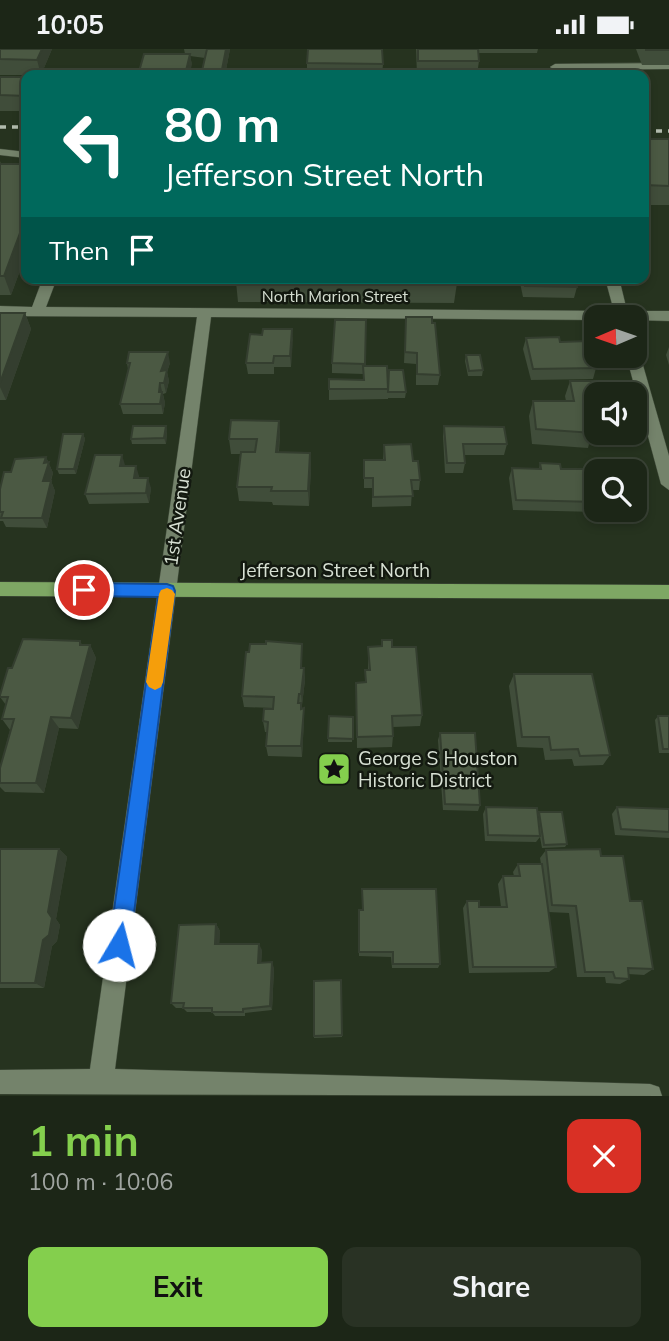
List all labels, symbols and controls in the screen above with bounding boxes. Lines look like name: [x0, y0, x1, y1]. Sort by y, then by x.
text: 10:05: [35, 8, 104, 41]
text: 80 m: [164, 93, 280, 154]
icon: left: [49, 98, 140, 189]
text: Jefferson Street North: [164, 154, 484, 194]
icon: arrive: [123, 231, 161, 269]
text: Then: [49, 234, 109, 267]
street label: North Marion Street: [262, 286, 409, 306]
north arrow: [584, 305, 648, 367]
map controls: [584, 305, 647, 522]
button: sound: [584, 382, 647, 445]
button: search: [584, 459, 647, 522]
street label: 1st Avenue: [158, 467, 196, 567]
street label: Jefferson Street North: [240, 558, 430, 582]
pin: [54, 560, 114, 620]
icon: arrive: [65, 571, 103, 609]
place label: George S Houston Historic District: [358, 746, 518, 792]
place icon: George S Houston Historic District: [315, 750, 353, 788]
position arrow: [82, 908, 156, 982]
text: 1 min: [28, 1114, 139, 1167]
button: close: [567, 1119, 641, 1193]
text: 100 m · 10:06: [28, 1167, 173, 1196]
button: Exit: [28, 1247, 328, 1327]
button: Share: [342, 1247, 641, 1327]

